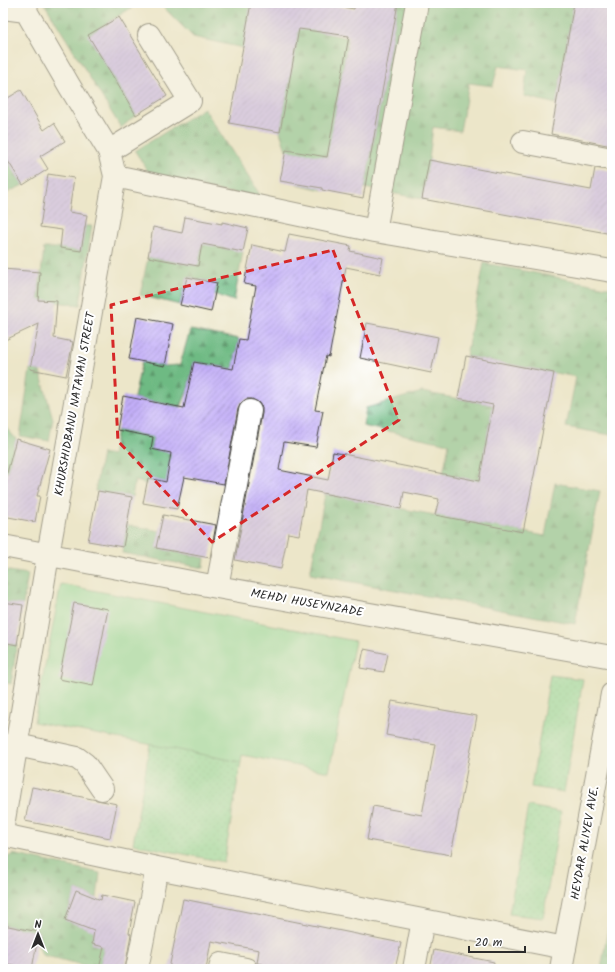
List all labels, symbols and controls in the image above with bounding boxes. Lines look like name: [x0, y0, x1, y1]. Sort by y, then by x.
street label: KHURSHIDBANU NATAVAN STREET: [49, 309, 101, 497]
street label: MEHDI HUSEYNZADE: [249, 584, 366, 622]
street label: HEYDAR ALIYEV AVE.: [566, 785, 604, 901]
north arrow: [18, 914, 58, 954]
text: N: [35, 916, 42, 934]
scale bar: [469, 928, 525, 954]
text: 20 m: [475, 933, 503, 952]

